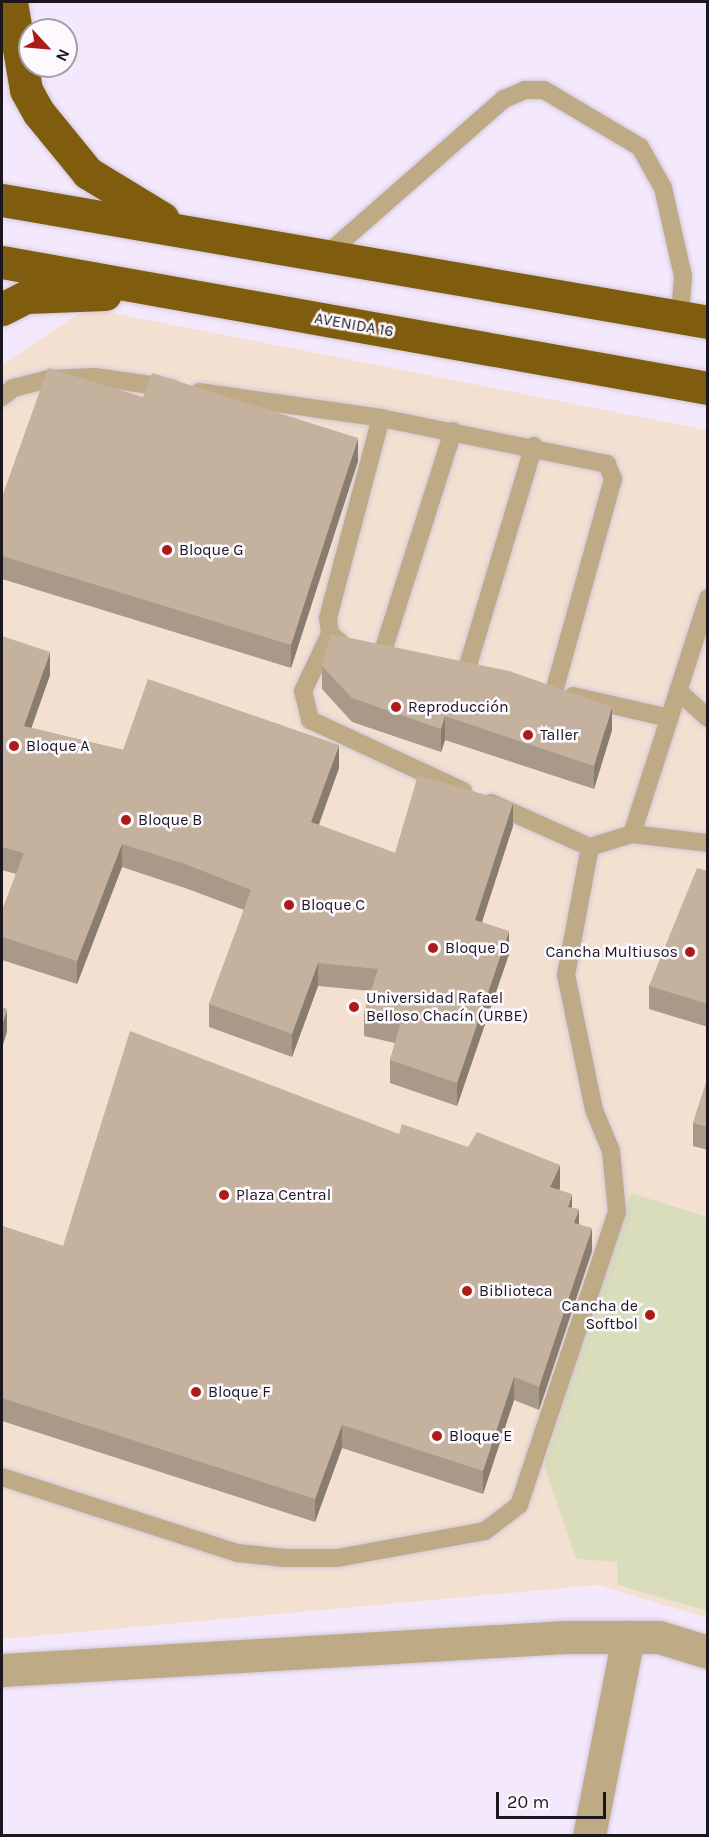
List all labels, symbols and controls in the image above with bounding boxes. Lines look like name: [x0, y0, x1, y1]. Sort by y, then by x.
north arrow: [18, 18, 78, 78]
text: N: [52, 46, 74, 65]
street label: AVENIDA 16: [313, 309, 395, 341]
place label: Bloque G: [179, 540, 244, 560]
marker: Bloque G: [160, 543, 174, 557]
place label: Reproducción: [408, 697, 509, 717]
marker: Reproducción: [389, 700, 403, 714]
place label: Taller: [540, 725, 578, 745]
marker: Taller: [521, 728, 535, 742]
place label: Bloque A: [26, 736, 89, 756]
marker: Bloque A: [7, 739, 21, 753]
place label: Bloque B: [138, 810, 202, 830]
marker: Bloque B: [119, 813, 133, 827]
place label: Bloque C: [301, 895, 365, 915]
marker: Bloque C: [282, 898, 296, 912]
place label: Bloque D: [445, 938, 510, 958]
marker: Bloque D: [426, 941, 440, 955]
place label: Cancha Multiusos: [545, 942, 678, 962]
marker: Cancha Multiusos: [683, 945, 697, 959]
place label: Universidad Rafael Belloso Chacín (URBE): [366, 988, 528, 1026]
marker: Universidad Rafael Belloso Chacín (URBE): [347, 1000, 361, 1014]
place label: Plaza Central: [236, 1185, 331, 1205]
marker: Plaza Central: [217, 1188, 231, 1202]
place label: Biblioteca: [479, 1281, 552, 1301]
marker: Biblioteca: [460, 1284, 474, 1298]
place label: Cancha de Softbol: [562, 1296, 638, 1334]
marker: Cancha de Softbol: [643, 1308, 657, 1322]
place label: Bloque F: [208, 1382, 271, 1402]
marker: Bloque F: [189, 1385, 203, 1399]
place label: Bloque E: [449, 1426, 512, 1446]
marker: Bloque E: [430, 1429, 444, 1443]
scale bar: [499, 1780, 608, 1818]
text: 20 m: [507, 1791, 549, 1813]

